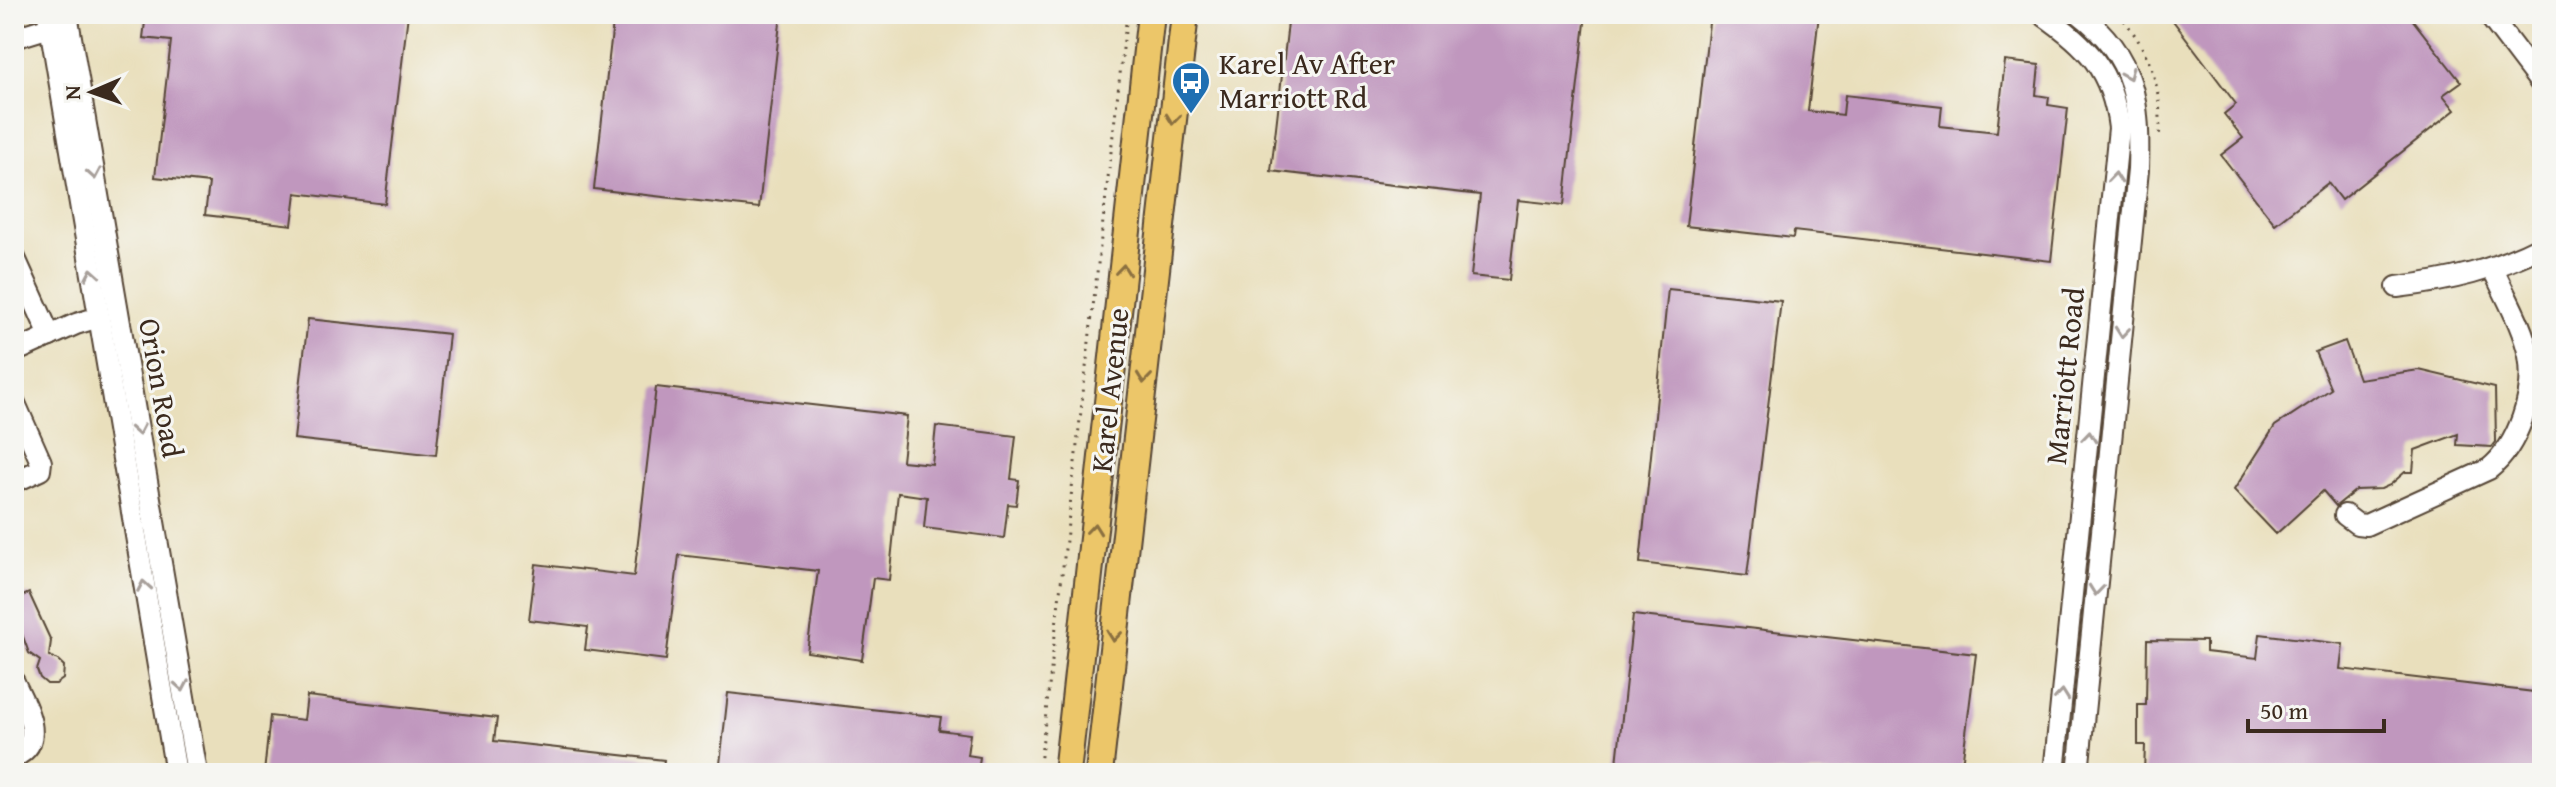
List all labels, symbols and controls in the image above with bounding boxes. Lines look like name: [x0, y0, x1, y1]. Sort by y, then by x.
place label: Karel Av After Marriott Rd: [1219, 41, 1395, 119]
north arrow: [52, 52, 132, 132]
bus stop icon: Karel Av After Marriott Rd: [1170, 60, 1212, 115]
one-way arrow: [2118, 66, 2134, 80]
text: N: [56, 85, 88, 101]
one-way arrow: [1164, 113, 1181, 126]
one-way arrow: [85, 167, 102, 180]
one-way arrow: [2107, 171, 2124, 184]
one-way arrow: [1114, 263, 1131, 276]
one-way arrow: [84, 267, 101, 281]
street label: Marriott Road: [2033, 285, 2095, 467]
street label: Karel Avenue: [1078, 305, 1140, 474]
street label: Orion Road: [128, 315, 196, 461]
one-way arrow: [2114, 326, 2131, 339]
one-way arrow: [1135, 372, 1152, 385]
one-way arrow: [129, 423, 146, 437]
one-way arrow: [2080, 430, 2097, 443]
one-way arrow: [1085, 522, 1102, 535]
one-way arrow: [136, 579, 153, 592]
one-way arrow: [2088, 584, 2105, 597]
one-way arrow: [1106, 630, 1123, 643]
one-way arrow: [173, 679, 190, 693]
scale bar: [2248, 683, 2384, 733]
one-way arrow: [2054, 688, 2071, 701]
text: 50 m: [2260, 693, 2308, 728]

